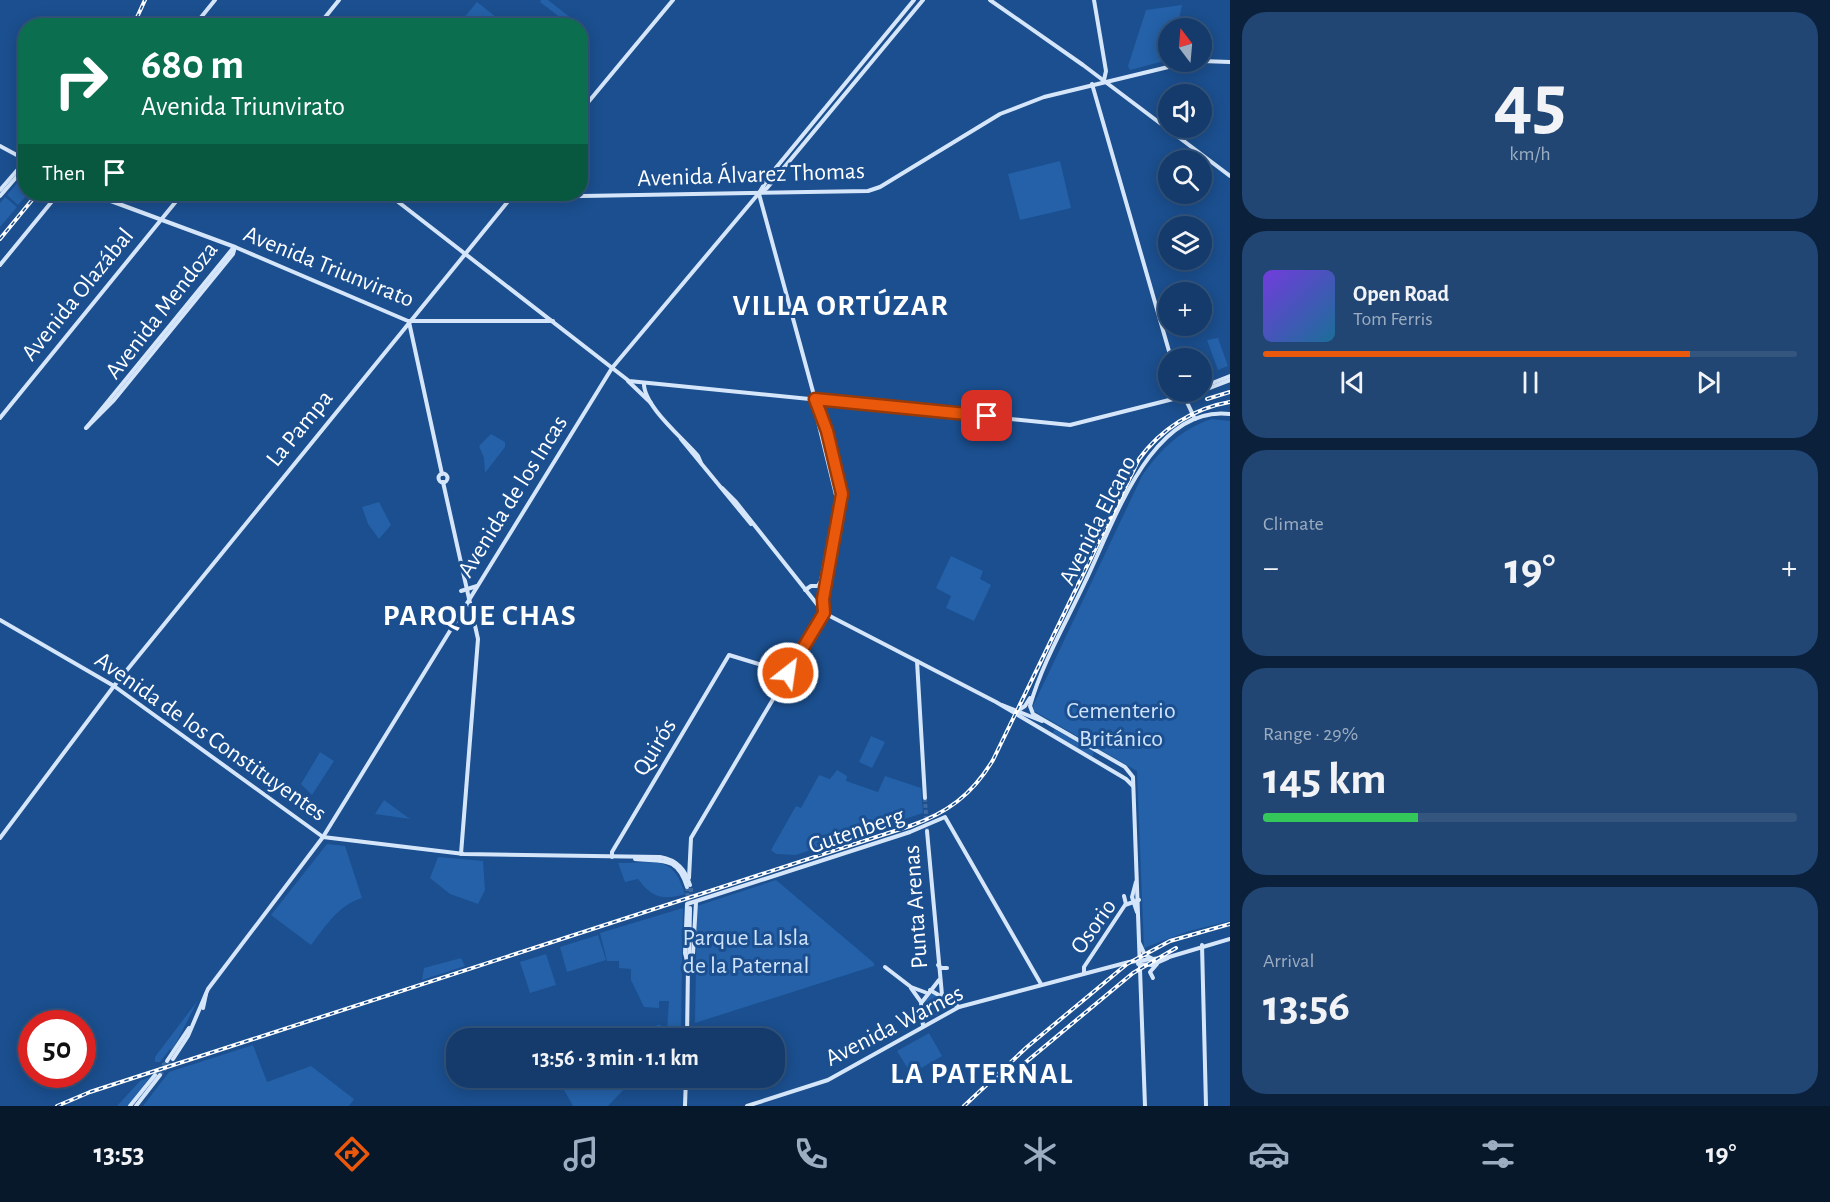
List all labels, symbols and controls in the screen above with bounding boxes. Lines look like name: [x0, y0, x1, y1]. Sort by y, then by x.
north arrow: [1158, 18, 1212, 72]
map controls: [1158, 18, 1212, 402]
icon: right: [42, 42, 120, 120]
text: 680 m: [141, 44, 244, 86]
text: 45: [1494, 64, 1566, 142]
button: sound: [1158, 84, 1212, 138]
text: Avenida Triunvirato: [141, 93, 345, 120]
text: km/h: [1509, 144, 1551, 164]
button: search: [1158, 150, 1212, 204]
icon: arrive: [98, 156, 131, 189]
street label: Avenida Álvarez Thomas: [637, 157, 865, 191]
text: Then: [42, 162, 86, 184]
button: layers: [1158, 216, 1212, 270]
street label: Avenida Triunvirato: [240, 222, 417, 312]
street label: Avenida Olazábal: [17, 224, 138, 365]
street label: Avenida Mendoza: [101, 238, 223, 384]
button: +: [1158, 282, 1212, 336]
text: Open Road: [1353, 283, 1449, 305]
district label: VILLA ORTÚZAR: [733, 288, 949, 321]
text: Tom Ferris: [1353, 309, 1433, 329]
button: −: [1158, 348, 1212, 402]
icon: previous: [1336, 366, 1369, 399]
icon: pause: [1514, 366, 1547, 399]
icon: next: [1692, 366, 1725, 399]
street label: La Pampa: [262, 386, 338, 471]
pin: [961, 390, 1012, 441]
icon: arrive: [970, 399, 1003, 432]
street label: Avenida de los Incas: [454, 412, 572, 582]
street label: Avenida Elcano: [1055, 452, 1141, 589]
text: Climate: [1263, 514, 1324, 534]
text: 19°: [1504, 547, 1556, 592]
text: −: [1263, 552, 1279, 585]
text: +: [1781, 552, 1797, 585]
district label: PARQUE CHAS: [383, 601, 577, 631]
position arrow: [756, 641, 820, 705]
street label: Avenida de los Constituyentes: [90, 648, 331, 826]
park label: Cementerio Británico: [1066, 699, 1176, 751]
street label: Quirós: [629, 715, 681, 780]
text: Range · 29%: [1263, 724, 1358, 744]
text: 145 km: [1263, 757, 1387, 802]
street label: Gutenberg: [805, 803, 908, 859]
street label: Punta Arenas: [900, 844, 932, 970]
street label: Osorio: [1066, 895, 1121, 958]
park label: Parque La Isla de la Paternal: [683, 926, 809, 978]
text: Arrival: [1263, 951, 1314, 971]
street label: Avenida Warnes: [822, 981, 967, 1071]
text: 13:56: [1263, 984, 1350, 1029]
speed limit sign: 50: [18, 1010, 96, 1088]
text: 13:56 · 3 min · 1.1 km: [532, 1047, 699, 1069]
district label: LA PATERNAL: [890, 1059, 1074, 1089]
icon: directions: [331, 1133, 373, 1175]
icon: music: [560, 1133, 602, 1175]
icon: phone: [790, 1133, 832, 1175]
icon: climate: [1019, 1133, 1061, 1175]
icon: car: [1248, 1133, 1290, 1175]
icon: filters: [1477, 1133, 1519, 1175]
text: 13:53: [94, 1140, 144, 1167]
text: 19°: [1706, 1140, 1736, 1167]

